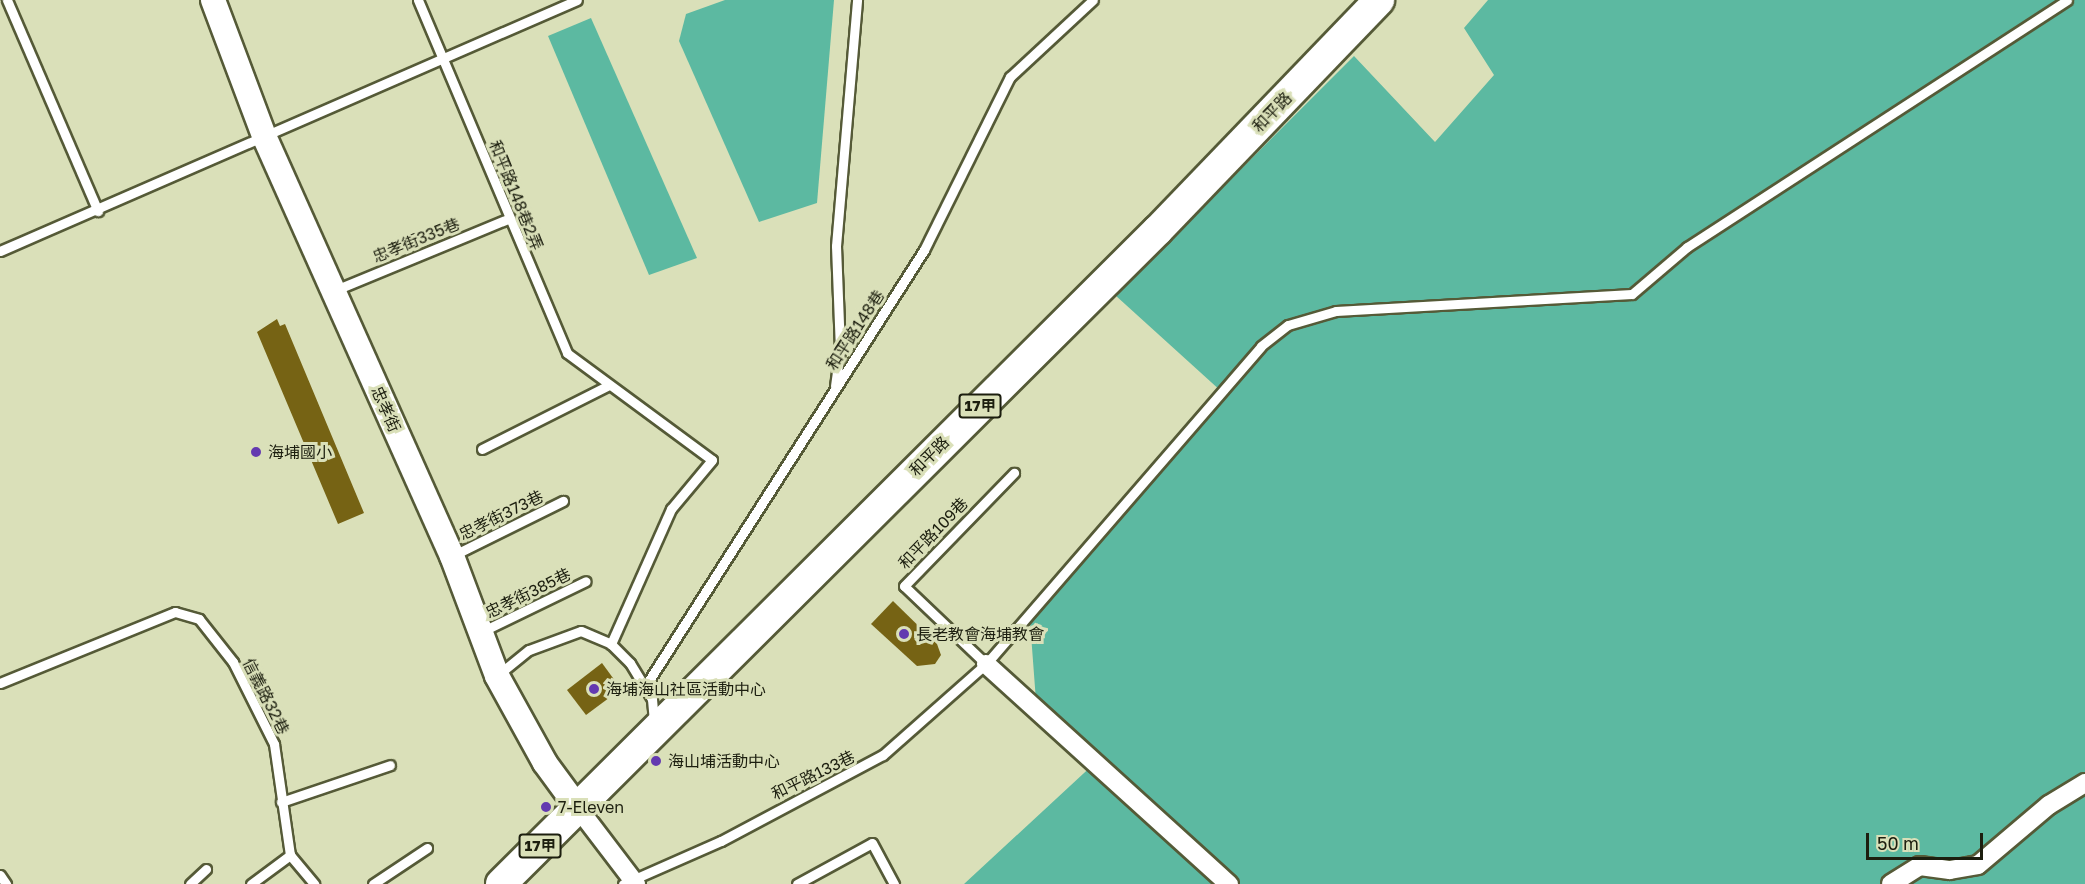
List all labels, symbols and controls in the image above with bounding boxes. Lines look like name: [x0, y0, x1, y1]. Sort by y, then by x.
street label: 和平路: [1248, 88, 1296, 136]
street label: 和平路148巷2弄: [485, 137, 547, 253]
street label: 忠孝街335巷: [370, 214, 462, 266]
street label: 和平路148巷: [822, 286, 888, 374]
street label: 忠孝街: [367, 383, 405, 435]
road number: 17甲: [958, 394, 1002, 418]
street label: 和平路: [905, 432, 953, 480]
place label: 海埔國小: [268, 442, 332, 462]
marker: 海埔國小: [249, 445, 263, 459]
street label: 忠孝街373巷: [456, 486, 546, 544]
street label: 和平路109巷: [894, 493, 972, 573]
street label: 忠孝街385巷: [482, 564, 574, 622]
place label: 長老教會海埔教會: [916, 624, 1044, 644]
marker: 長老教會海埔教會: [897, 627, 911, 641]
street label: 信義路32巷: [239, 655, 293, 737]
place label: 海埔海山社區活動中心: [606, 679, 766, 699]
marker: 海埔海山社區活動中心: [587, 682, 601, 696]
street label: 和平路133巷: [768, 747, 858, 803]
place label: 海山埔活動中心: [668, 751, 780, 771]
marker: 海山埔活動中心: [649, 754, 663, 768]
place label: 7-Eleven: [558, 797, 624, 817]
marker: 7-Eleven: [539, 800, 553, 814]
scale bar: [1869, 821, 1986, 859]
text: 50 m: [1877, 832, 1919, 854]
road number: 17甲: [518, 834, 562, 858]

